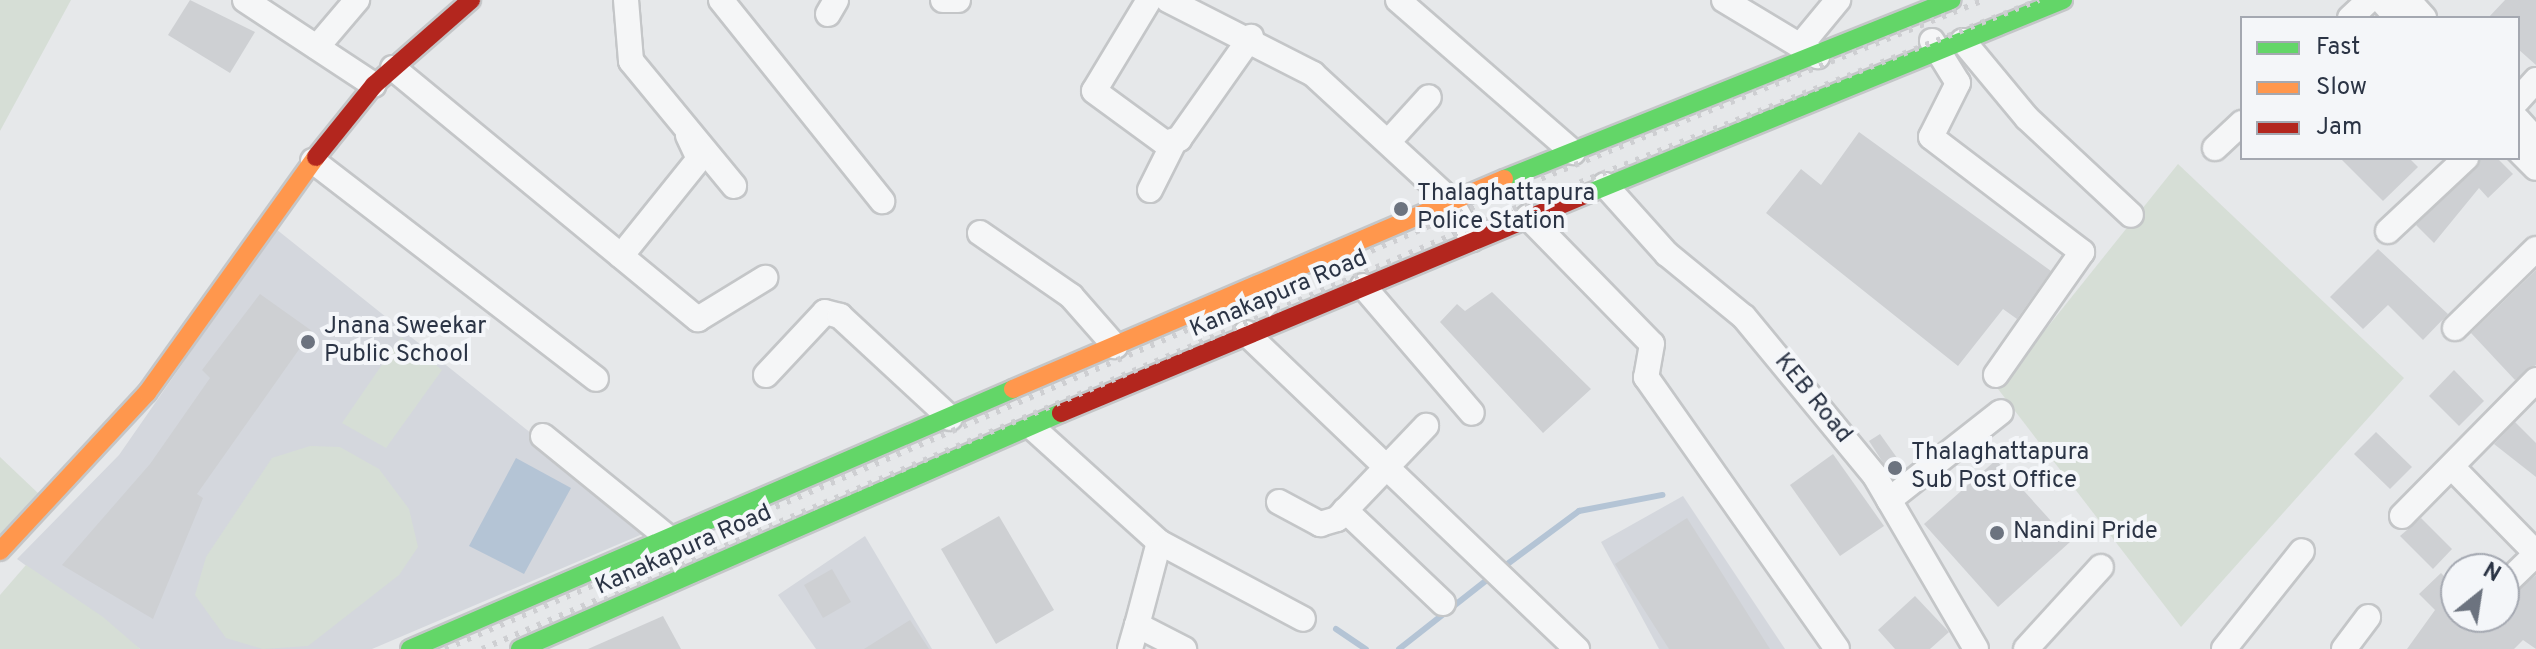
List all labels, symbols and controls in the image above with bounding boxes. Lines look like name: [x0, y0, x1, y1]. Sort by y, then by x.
legend: [2240, 16, 2520, 160]
text: Fast: [2316, 33, 2360, 63]
text: Slow: [2316, 73, 2367, 103]
text: Jam: [2316, 113, 2362, 143]
place label: Thalaghattapura Police Station: [1417, 181, 1595, 237]
marker: Thalaghattapura Police Station: [1392, 200, 1410, 218]
street label: Kanakapura Road: [1186, 245, 1372, 345]
place label: Jnana Sweekar Public School: [324, 314, 487, 370]
marker: Jnana Sweekar Public School: [299, 333, 317, 351]
street label: KEB Road: [1767, 348, 1857, 450]
place label: Thalaghattapura Sub Post Office: [1911, 440, 2089, 496]
marker: Thalaghattapura Sub Post Office: [1886, 459, 1904, 477]
street label: Kanakapura Road: [592, 499, 776, 603]
place label: Nandini Pride: [2013, 519, 2158, 547]
marker: Nandini Pride: [1988, 524, 2006, 542]
north arrow: [2440, 553, 2520, 633]
text: N: [2478, 558, 2505, 589]

